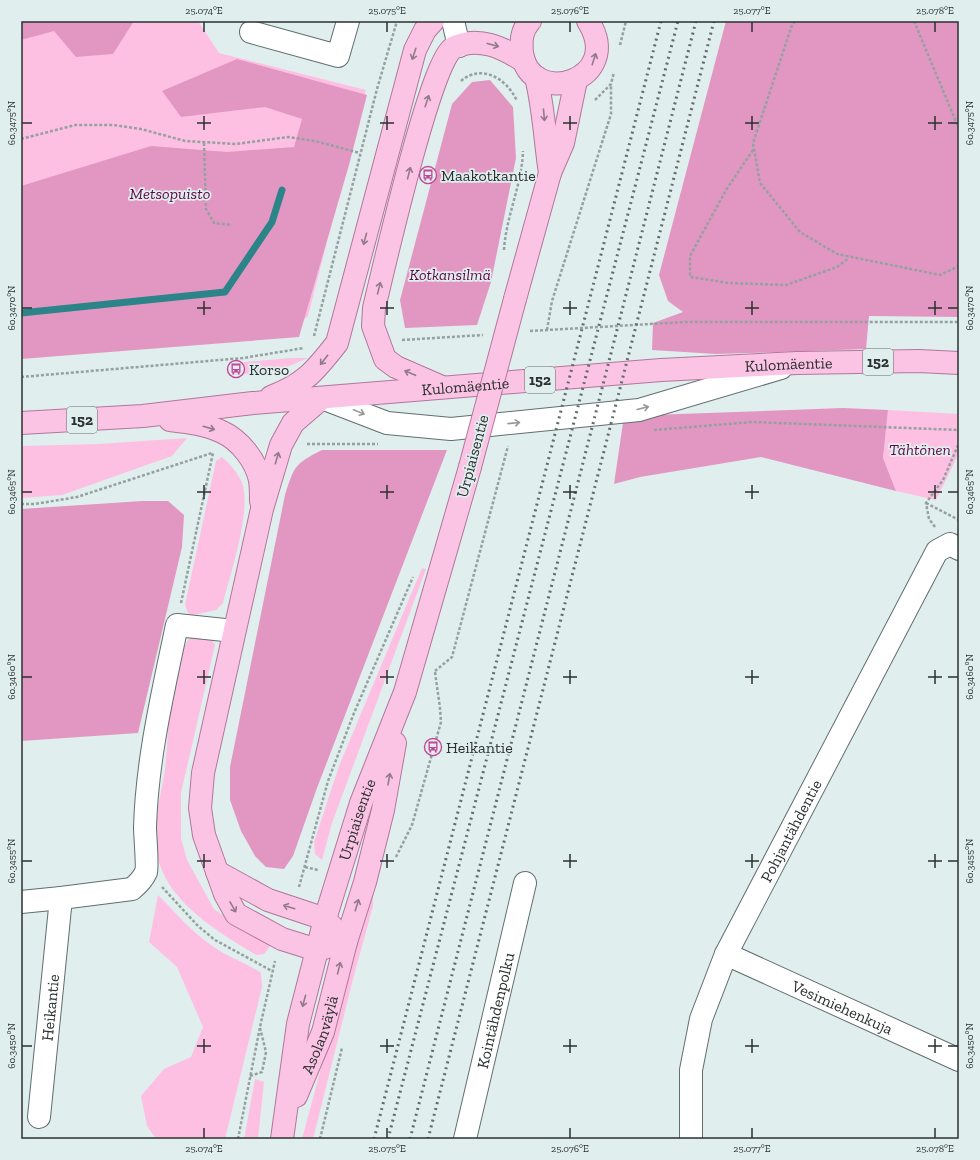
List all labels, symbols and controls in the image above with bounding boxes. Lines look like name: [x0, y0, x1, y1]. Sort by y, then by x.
text: 25.074°E: [185, 5, 223, 17]
text: 25.075°E: [368, 5, 406, 17]
text: 25.076°E: [551, 5, 589, 17]
text: 25.077°E: [733, 5, 771, 17]
text: 25.078°E: [916, 5, 954, 17]
one-way arrow: [486, 42, 499, 50]
one-way arrow: [410, 48, 417, 61]
one-way arrow: [591, 53, 599, 65]
one-way arrow: [424, 95, 432, 107]
text: 60.3475°N: [6, 100, 18, 145]
text: 60.3475°N: [964, 100, 976, 145]
one-way arrow: [540, 108, 547, 121]
bus stop icon: Maakotkantie: [418, 165, 438, 185]
one-way arrow: [405, 166, 413, 179]
place label: Maakotkantie: [441, 166, 536, 185]
park label: Metsopuisto: [130, 184, 210, 203]
one-way arrow: [361, 232, 368, 245]
park label: Kotkansilmä: [409, 265, 491, 284]
one-way arrow: [376, 282, 383, 295]
text: 60.3470°N: [6, 285, 18, 330]
text: 60.3470°N: [964, 285, 976, 330]
road number: 152: [863, 349, 893, 375]
street label: Kulomäentie: [744, 353, 833, 376]
one-way arrow: [319, 355, 328, 366]
bus stop icon: Korso: [226, 359, 246, 379]
place label: Korso: [249, 360, 289, 379]
road number: 152: [525, 367, 555, 393]
one-way arrow: [404, 369, 416, 376]
street label: Kulomäentie: [421, 373, 510, 399]
one-way arrow: [636, 404, 649, 412]
road number: 152: [67, 407, 97, 433]
one-way arrow: [352, 409, 364, 416]
street label: Urpiaisentie: [452, 413, 493, 500]
one-way arrow: [507, 419, 520, 427]
one-way arrow: [202, 425, 215, 432]
park label: Tähtönen: [889, 440, 951, 459]
one-way arrow: [274, 452, 281, 465]
text: 60.3465°N: [6, 469, 18, 515]
text: 60.3465°N: [964, 469, 976, 515]
text: 60.3460°N: [6, 654, 18, 700]
text: 60.3460°N: [964, 654, 976, 700]
bus stop icon: Heikantie: [423, 737, 443, 757]
place label: Heikantie: [446, 738, 513, 757]
one-way arrow: [385, 773, 393, 786]
street label: Urpiaisentie: [335, 776, 380, 863]
street label: Pohjantähdentie: [756, 776, 826, 885]
text: 60.3455°N: [6, 838, 18, 883]
text: 60.3455°N: [964, 838, 976, 883]
one-way arrow: [354, 899, 362, 911]
one-way arrow: [229, 901, 237, 913]
one-way arrow: [282, 903, 295, 910]
street label: Kointähdenpolku: [473, 951, 518, 1070]
one-way arrow: [336, 962, 344, 975]
street label: Heikantie: [38, 973, 63, 1042]
street label: Vesimiehenkuja: [788, 976, 896, 1039]
street label: Asolanväylä: [297, 993, 342, 1077]
one-way arrow: [300, 994, 307, 1007]
text: 60.3450°N: [6, 1023, 18, 1069]
text: 60.3450°N: [964, 1023, 976, 1069]
text: 25.074°E: [185, 1143, 223, 1155]
text: 25.075°E: [368, 1143, 406, 1155]
text: 25.076°E: [551, 1143, 589, 1155]
text: 25.077°E: [733, 1143, 771, 1155]
text: 25.078°E: [916, 1143, 954, 1155]

